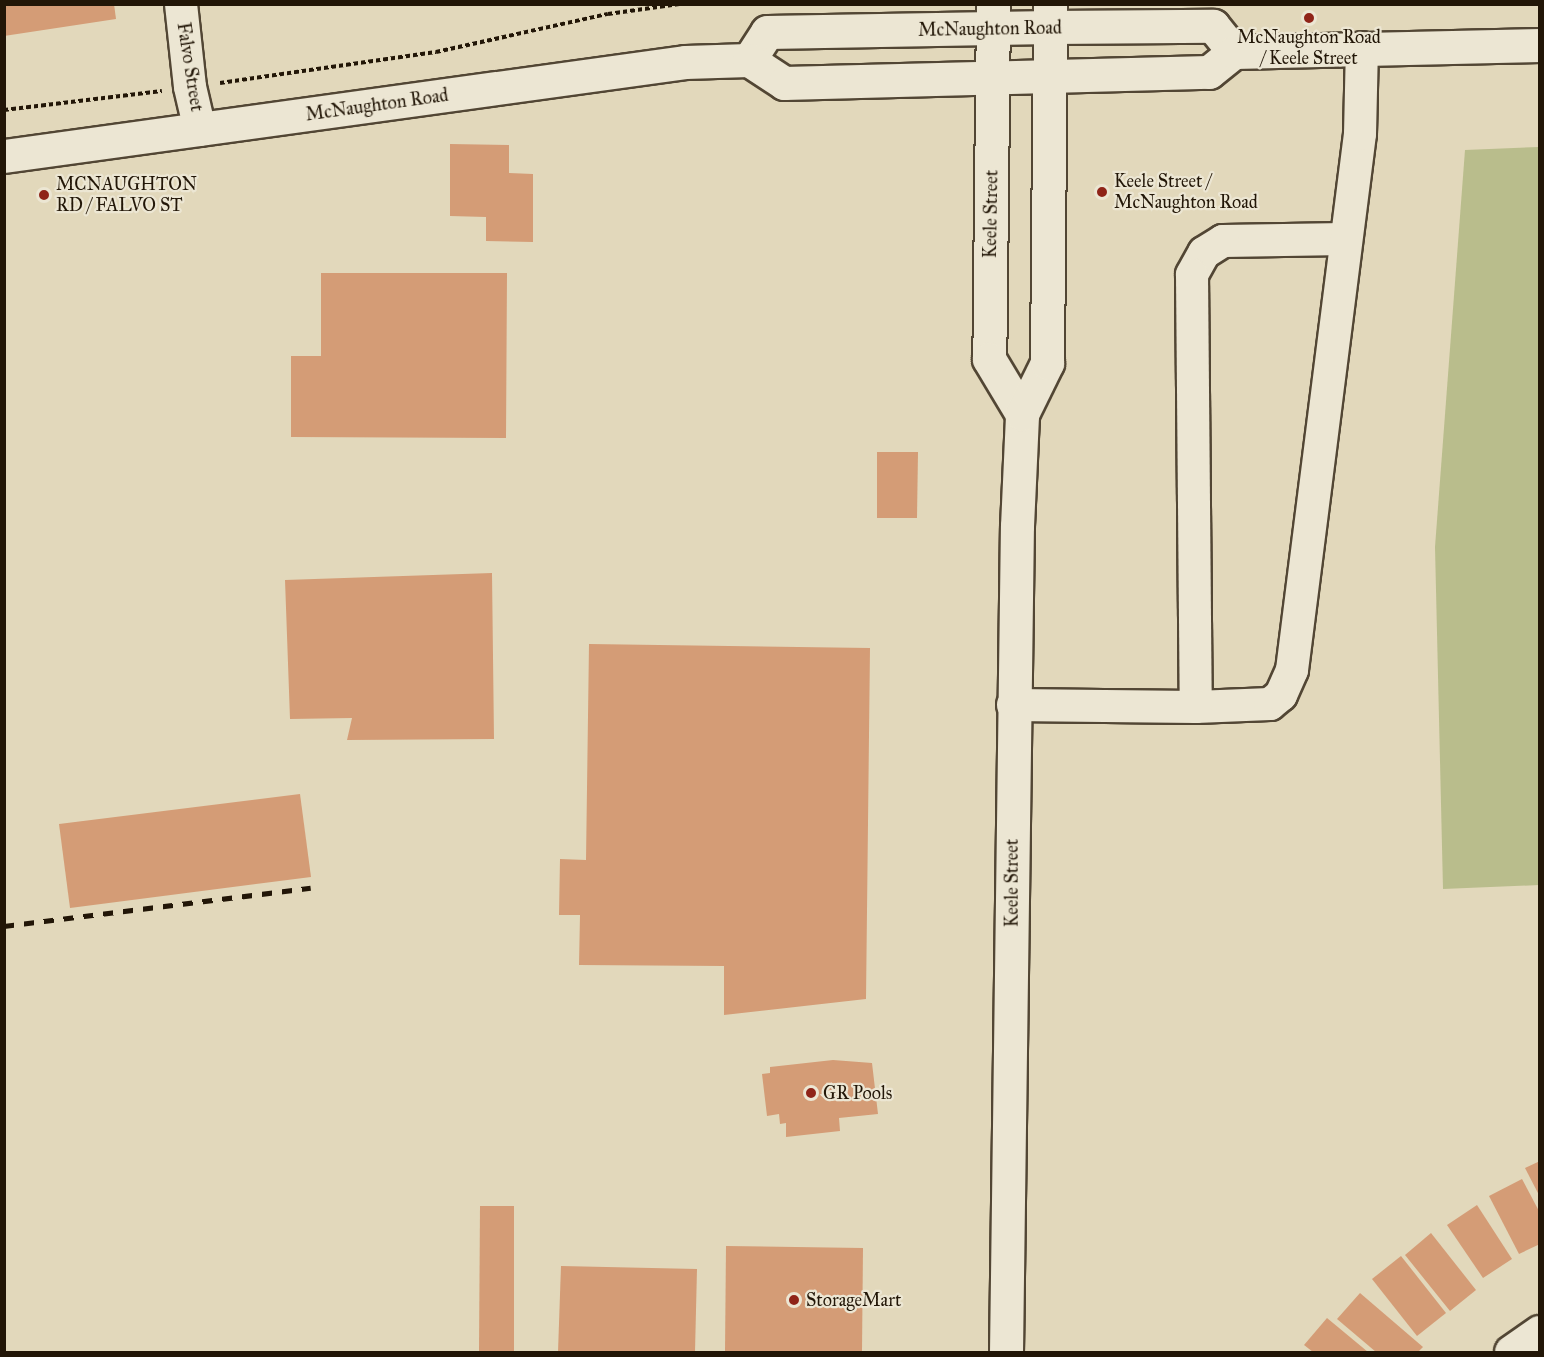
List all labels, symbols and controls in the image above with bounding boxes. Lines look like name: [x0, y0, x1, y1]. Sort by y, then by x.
marker: McNaughton Road / Keele Street: [1302, 11, 1316, 25]
street label: McNaughton Road: [918, 17, 1062, 41]
street label: Falvo Street: [172, 21, 208, 113]
place label: McNaughton Road / Keele Street: [1237, 27, 1381, 70]
street label: McNaughton Road: [304, 84, 450, 126]
street label: Keele Street: [979, 170, 1003, 258]
place label: Keele Street / McNaughton Road: [1114, 171, 1258, 213]
place label: MCNAUGHTON RD / FALVO ST: [56, 174, 197, 216]
marker: Keele Street / McNaughton Road: [1095, 185, 1109, 199]
marker: MCNAUGHTON RD / FALVO ST: [37, 188, 51, 202]
street label: Keele Street: [1001, 839, 1023, 927]
place label: GR Pools: [823, 1082, 892, 1104]
marker: GR Pools: [804, 1086, 818, 1100]
place label: StorageMart: [806, 1289, 901, 1311]
marker: StorageMart: [787, 1293, 801, 1307]

